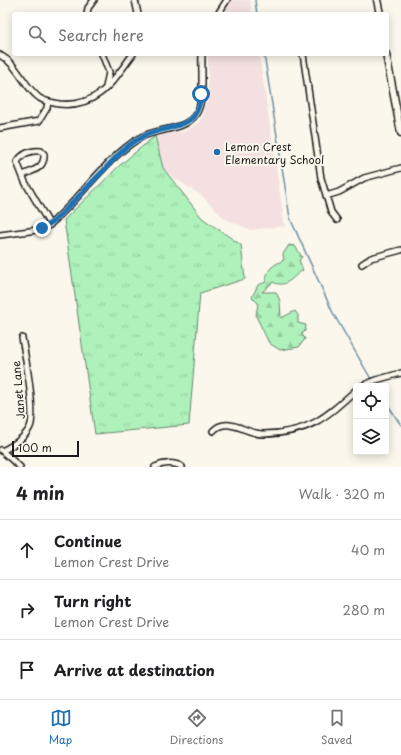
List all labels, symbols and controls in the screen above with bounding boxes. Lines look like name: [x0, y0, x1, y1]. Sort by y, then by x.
search box: [12, 12, 389, 56]
icon: search: [26, 23, 48, 45]
text: Search here: [58, 23, 144, 46]
route start: [192, 85, 210, 103]
place label: Lemon Crest Elementary School: [225, 138, 324, 168]
marker: Lemon Crest Elementary School: [212, 147, 222, 157]
route end: [33, 219, 51, 237]
street label: Janet Lane: [7, 360, 29, 420]
map controls: [353, 383, 389, 455]
button: locate: [353, 383, 389, 419]
button: layers: [353, 419, 389, 455]
scale bar: [12, 439, 79, 458]
text: 100 m: [18, 439, 52, 456]
text: 4 min: [16, 480, 64, 506]
text: Walk · 320 m: [299, 484, 385, 503]
text: Continue: [54, 529, 122, 552]
icon: ahead: [16, 539, 38, 561]
text: 40 m: [351, 540, 385, 559]
text: Lemon Crest Drive: [54, 552, 169, 571]
text: Turn right: [54, 589, 131, 612]
icon: right: [16, 599, 38, 621]
text: 280 m: [343, 600, 385, 619]
text: Lemon Crest Drive: [54, 612, 169, 631]
text: Arrive at destination: [54, 658, 215, 681]
icon: arrive: [16, 659, 38, 681]
tab: Map: [49, 707, 72, 748]
tab: Directions: [170, 707, 223, 748]
tab: Saved: [321, 707, 352, 748]

